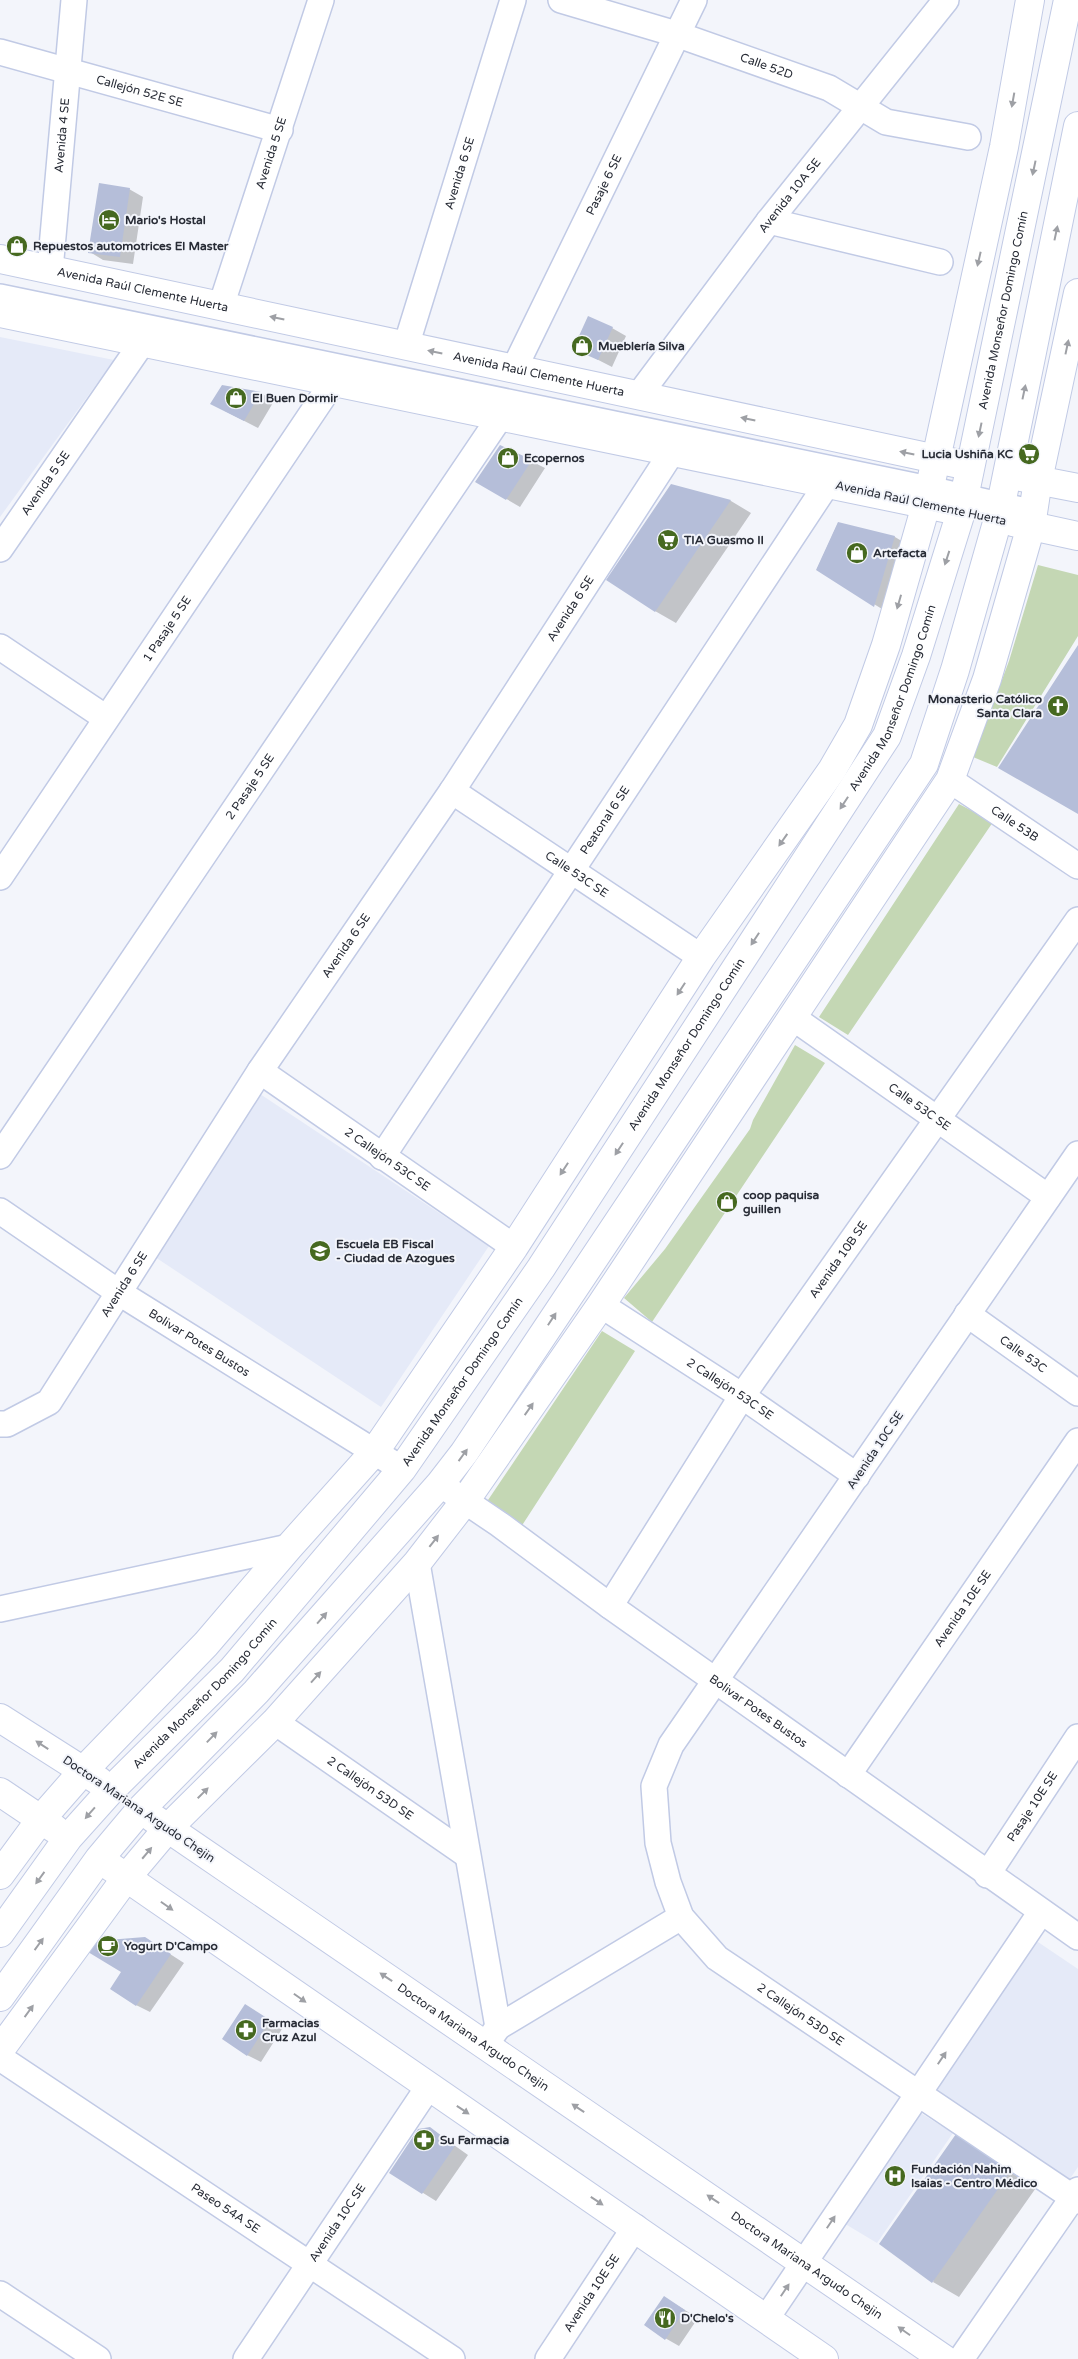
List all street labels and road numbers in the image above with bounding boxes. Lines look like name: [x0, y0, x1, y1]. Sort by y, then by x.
street label: Calle 52D: [738, 50, 795, 82]
street label: Callejón 52E SE: [95, 72, 185, 110]
street label: Avenida 4 SE: [52, 97, 72, 174]
street label: Avenida 5 SE: [253, 115, 289, 191]
street label: Avenida 6 SE: [442, 135, 477, 211]
street label: Pasaje 6 SE: [583, 152, 625, 217]
street label: Avenida 10A SE: [756, 155, 824, 236]
street label: Avenida Monseñor Domingo Comín: [976, 210, 1031, 411]
street label: Avenida Raúl Clemente Huerta: [56, 264, 230, 315]
street label: Avenida Raúl Clemente Huerta: [452, 349, 626, 399]
street label: Avenida 5 SE: [18, 448, 73, 518]
street label: Avenida Raúl Clemente Huerta: [834, 478, 1008, 528]
street label: Avenida 6 SE: [544, 573, 597, 644]
street label: 1 Pasaje 5 SE: [140, 593, 194, 665]
street label: Avenida Monseñor Domingo Comín: [846, 603, 939, 794]
street label: 2 Pasaje 5 SE: [223, 751, 277, 822]
street label: Peatonal 6 SE: [577, 783, 633, 857]
street label: Calle 53B: [988, 803, 1041, 844]
street label: Calle 53C SE: [543, 848, 611, 900]
street label: Avenida 6 SE: [319, 910, 373, 981]
street label: Avenida Monseñor Domingo Comín: [625, 956, 747, 1133]
street label: Calle 53C SE: [886, 1080, 954, 1134]
street label: 2 Callejón 53C SE: [342, 1125, 433, 1194]
street label: Avenida 10B SE: [806, 1218, 870, 1301]
street label: Avenida 6 SE: [98, 1249, 150, 1320]
street label: Avenida Monseñor Domingo Comín: [399, 1294, 526, 1469]
street label: Bolivar Potes Bustos: [146, 1306, 253, 1380]
street label: Calle 53C: [997, 1333, 1049, 1375]
street label: 2 Callejón 53C SE: [684, 1355, 776, 1423]
street label: Avenida 10C SE: [844, 1408, 906, 1492]
street label: Avenida 10E SE: [931, 1567, 994, 1650]
street label: Avenida Monseñor Domingo Comín: [130, 1615, 280, 1771]
street label: Bolivar Potes Bustos: [707, 1672, 810, 1750]
street label: Doctora Mariana Argudo Chejin: [60, 1753, 218, 1865]
street label: 2 Callejón 53D SE: [325, 1753, 416, 1823]
street label: Pasaje 10E SE: [1004, 1769, 1060, 1844]
street label: Doctora Mariana Argudo Chejin: [395, 1980, 552, 2094]
street label: 2 Callejón 53D SE: [754, 1980, 847, 2049]
street label: Paseo 54A SE: [188, 2180, 263, 2236]
street label: Avenida 10C SE: [306, 2181, 369, 2264]
street label: Doctora Mariana Argudo Chejin: [728, 2208, 885, 2322]
street label: Avenida 10E SE: [561, 2251, 622, 2335]

